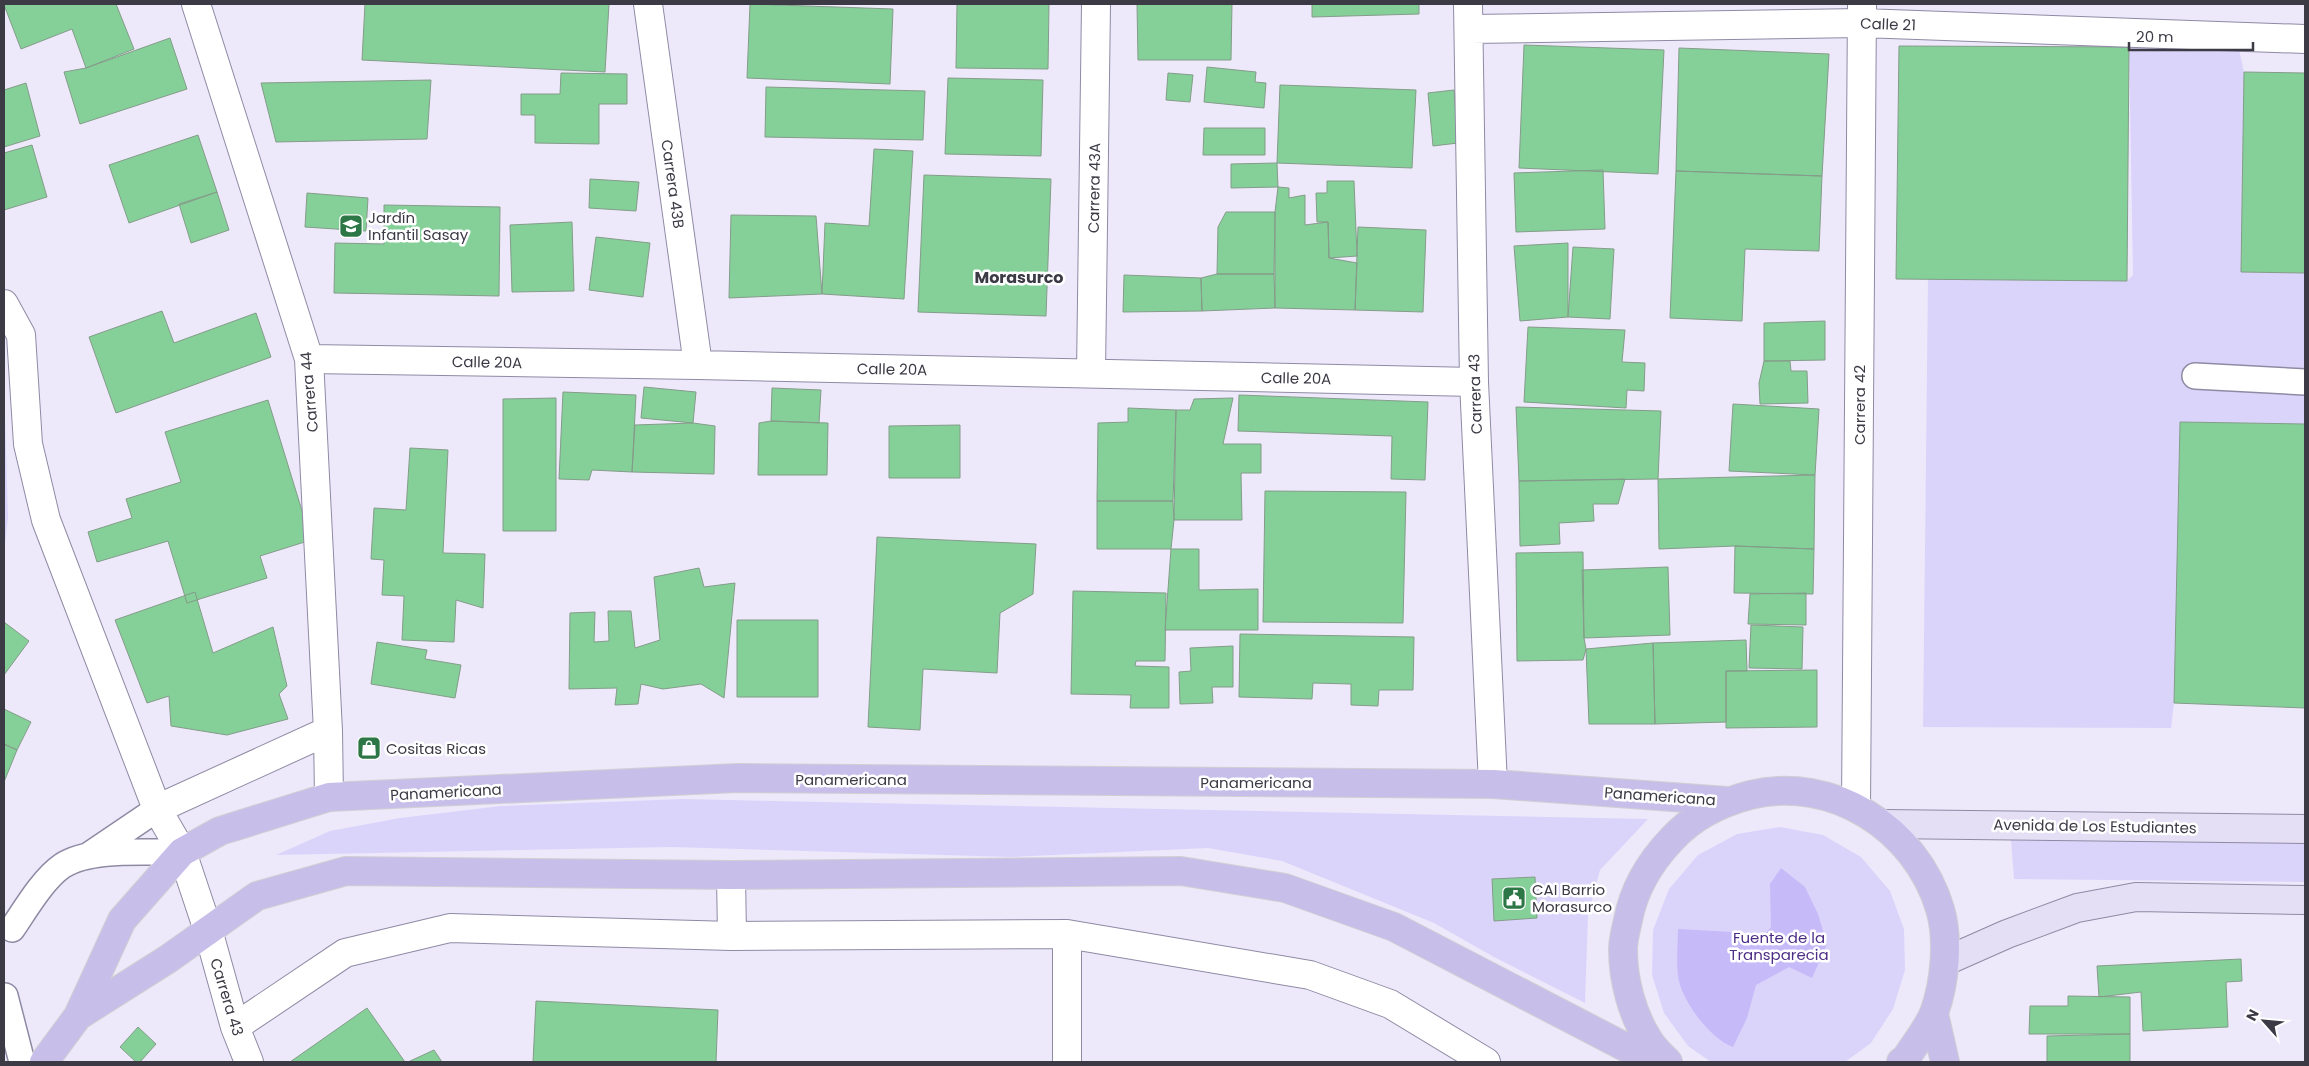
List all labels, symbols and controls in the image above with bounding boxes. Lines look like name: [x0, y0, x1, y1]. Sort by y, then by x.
street label: Calle 21: [1860, 13, 1916, 35]
scale bar: [2129, 20, 2253, 52]
text: 20 m: [2136, 26, 2174, 47]
street label: Carrera 43B: [656, 138, 690, 230]
street label: Carrera 43A: [1083, 143, 1105, 233]
place label: Jardín Infantil Sasay: [368, 207, 469, 245]
school or university icon: Jardín Infantil Sasay: [338, 213, 364, 239]
district label: Morasurco: [974, 266, 1064, 289]
street label: Carrera 44: [295, 351, 323, 433]
street label: Calle 20A: [452, 351, 522, 373]
street label: Carrera 43: [1463, 354, 1487, 434]
street label: Calle 20A: [857, 358, 927, 380]
street label: Carrera 42: [1849, 365, 1870, 445]
street label: Calle 20A: [1261, 367, 1331, 389]
shop icon: Cositas Ricas: [356, 735, 382, 761]
place label: Cositas Ricas: [386, 738, 486, 759]
street label: Panamericana: [795, 769, 907, 790]
street label: Panamericana: [1200, 772, 1312, 793]
street label: Panamericana: [390, 779, 502, 805]
street label: Panamericana: [1604, 782, 1716, 810]
street label: Avenida de Los Estudiantes: [1993, 814, 2197, 838]
place label: CAI Barrio Morasurco: [1532, 879, 1612, 917]
public building icon: CAI Barrio Morasurco: [1501, 885, 1527, 911]
park label: Fuente de la Transparecia: [1729, 927, 1829, 965]
street label: Carrera 43: [205, 956, 249, 1038]
north arrow: [2239, 996, 2289, 1046]
text: N: [2241, 1006, 2264, 1024]

